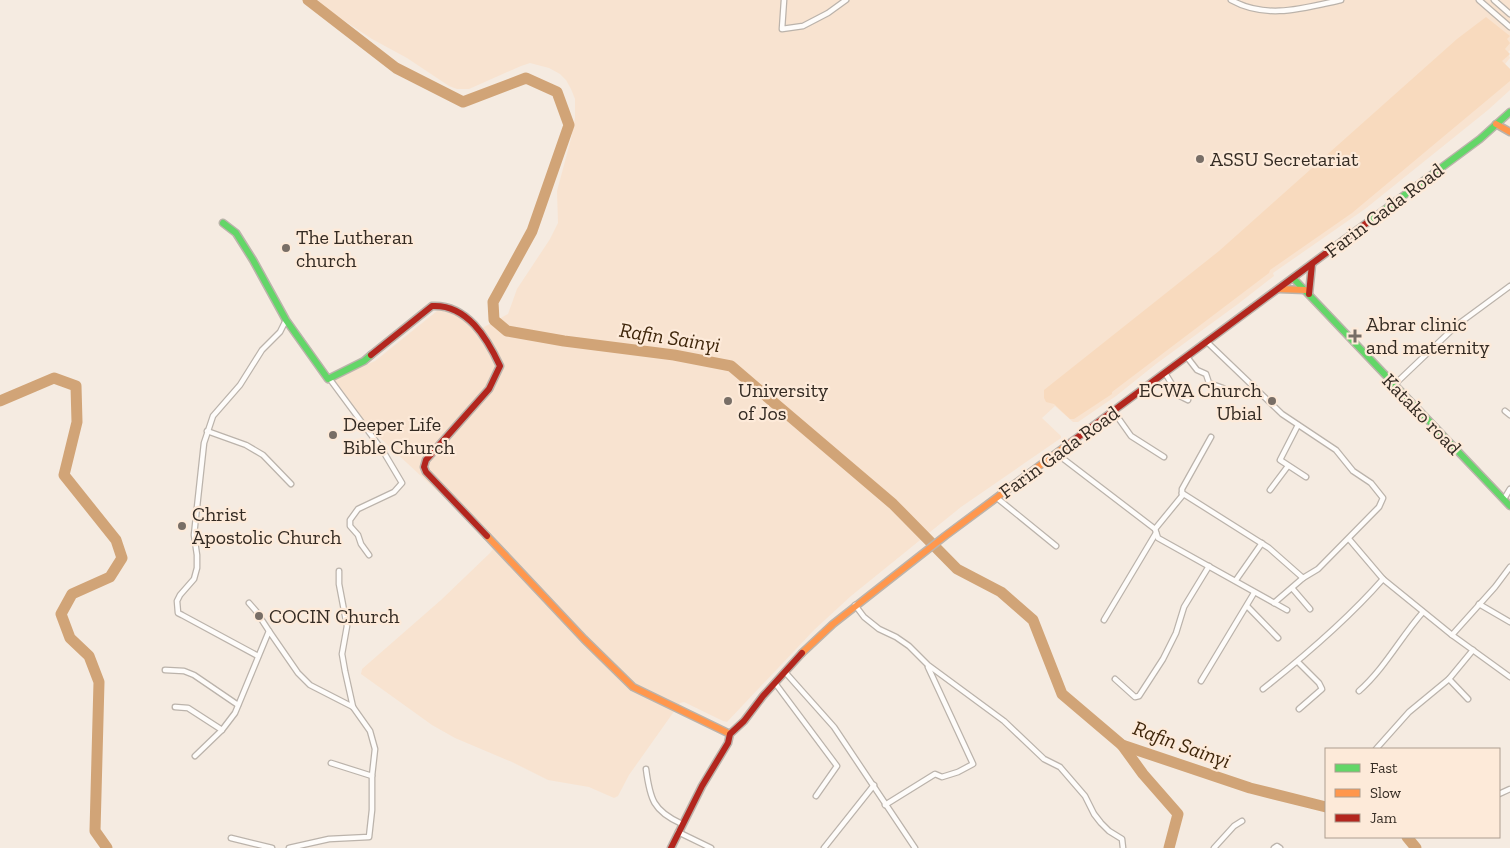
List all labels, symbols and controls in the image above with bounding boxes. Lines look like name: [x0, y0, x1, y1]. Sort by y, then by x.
place label: ASSU Secretariat: [1210, 147, 1359, 171]
marker: ASSU Secretariat: [1194, 153, 1206, 165]
street label: Farin Gada Road: [1320, 158, 1448, 262]
place label: The Lutheran church: [296, 225, 414, 272]
marker: The Lutheran church: [280, 242, 292, 254]
place label: Abrar clinic and maternity: [1366, 312, 1490, 359]
water label: Rafin Sainyi: [618, 317, 722, 357]
marker: Abrar clinic and maternity: [1348, 329, 1362, 343]
street label: Katako road: [1377, 368, 1467, 460]
place label: University of Jos: [738, 378, 829, 425]
place label: ECWA Church Ubial: [1139, 378, 1263, 425]
marker: University of Jos: [722, 395, 734, 407]
marker: ECWA Church Ubial: [1266, 395, 1278, 407]
street label: Farin Gada Road: [994, 400, 1124, 504]
place label: Deeper Life Bible Church: [343, 412, 456, 459]
marker: Deeper Life Bible Church: [327, 429, 339, 441]
place label: Christ Apostolic Church: [192, 502, 342, 549]
marker: Christ Apostolic Church: [176, 520, 188, 532]
place label: COCIN Church: [269, 604, 400, 628]
marker: COCIN Church: [253, 610, 265, 622]
water label: Rafin Sainyi: [1130, 715, 1234, 773]
legend: [1325, 748, 1500, 838]
text: Fast: [1370, 759, 1398, 777]
text: Slow: [1370, 784, 1402, 802]
text: Jam: [1370, 809, 1397, 827]

